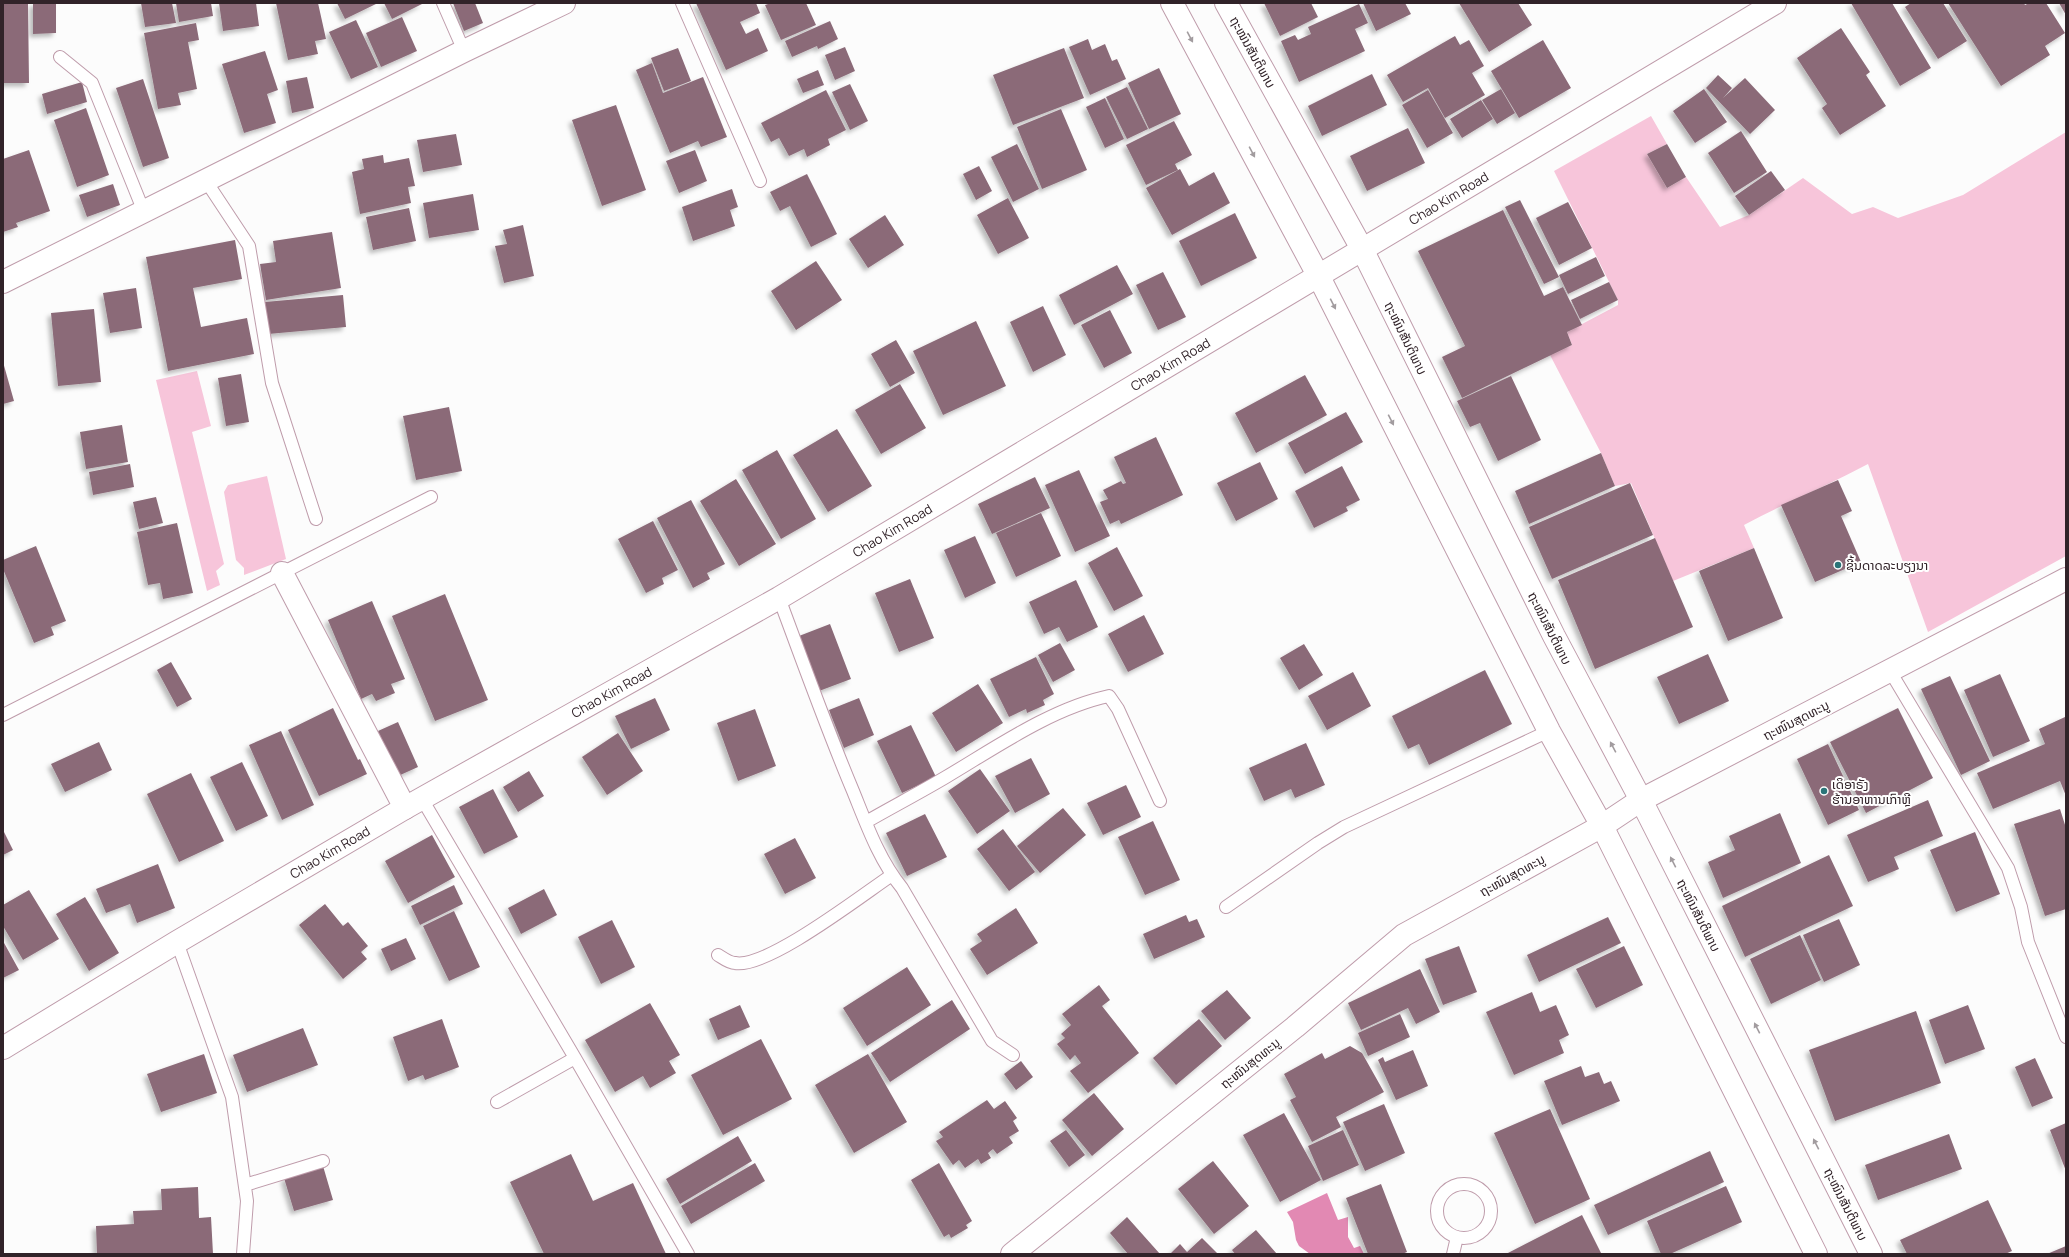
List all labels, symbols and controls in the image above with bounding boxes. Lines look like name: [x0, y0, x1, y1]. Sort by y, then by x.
street label: ຖະໜົນສັນຕິພາບ: [1226, 13, 1280, 91]
one-way arrow: [1187, 32, 1193, 43]
one-way arrow: [1248, 146, 1255, 158]
street label: Chao Kim Road: [1405, 167, 1492, 229]
one-way arrow: [1329, 298, 1336, 309]
street label: ຖະໜົນສັນຕິພາບ: [1380, 298, 1432, 378]
street label: Chao Kim Road: [1127, 333, 1214, 395]
one-way arrow: [1388, 414, 1394, 425]
street label: Chao Kim Road: [849, 500, 935, 561]
place label: ຊີ້ນດາດລະບຽງນາ: [1846, 555, 1928, 574]
marker: ຊີ້ນດາດລະບຽງນາ: [1833, 560, 1843, 570]
street label: ຖະໜົນສັນຕິພາບ: [1524, 588, 1576, 668]
street label: Chao Kim Road: [568, 662, 655, 722]
street label: ຖະໜົນສຸດທະນູ: [1760, 696, 1832, 744]
one-way arrow: [1610, 741, 1616, 753]
place label: ເດິອາຣັງ ຮ້ານອາຫານເກົາຫຼີ: [1832, 775, 1911, 808]
marker: ເດິອາຣັງ ຮ້ານອາຫານເກົາຫຼີ: [1819, 786, 1829, 796]
street label: Chao Kim Road: [287, 822, 373, 883]
street label: ຖະໜົນສຸດທະນູ: [1476, 850, 1548, 900]
one-way arrow: [1669, 857, 1676, 868]
street label: ຖະໜົນສັນຕິພາບ: [1673, 875, 1725, 955]
one-way arrow: [1754, 1023, 1760, 1034]
street label: ຖະໜົນສຸດທະນູ: [1216, 1033, 1284, 1093]
one-way arrow: [1813, 1138, 1819, 1150]
street label: ຖະໜົນສັນຕິພາບ: [1820, 1164, 1872, 1244]

